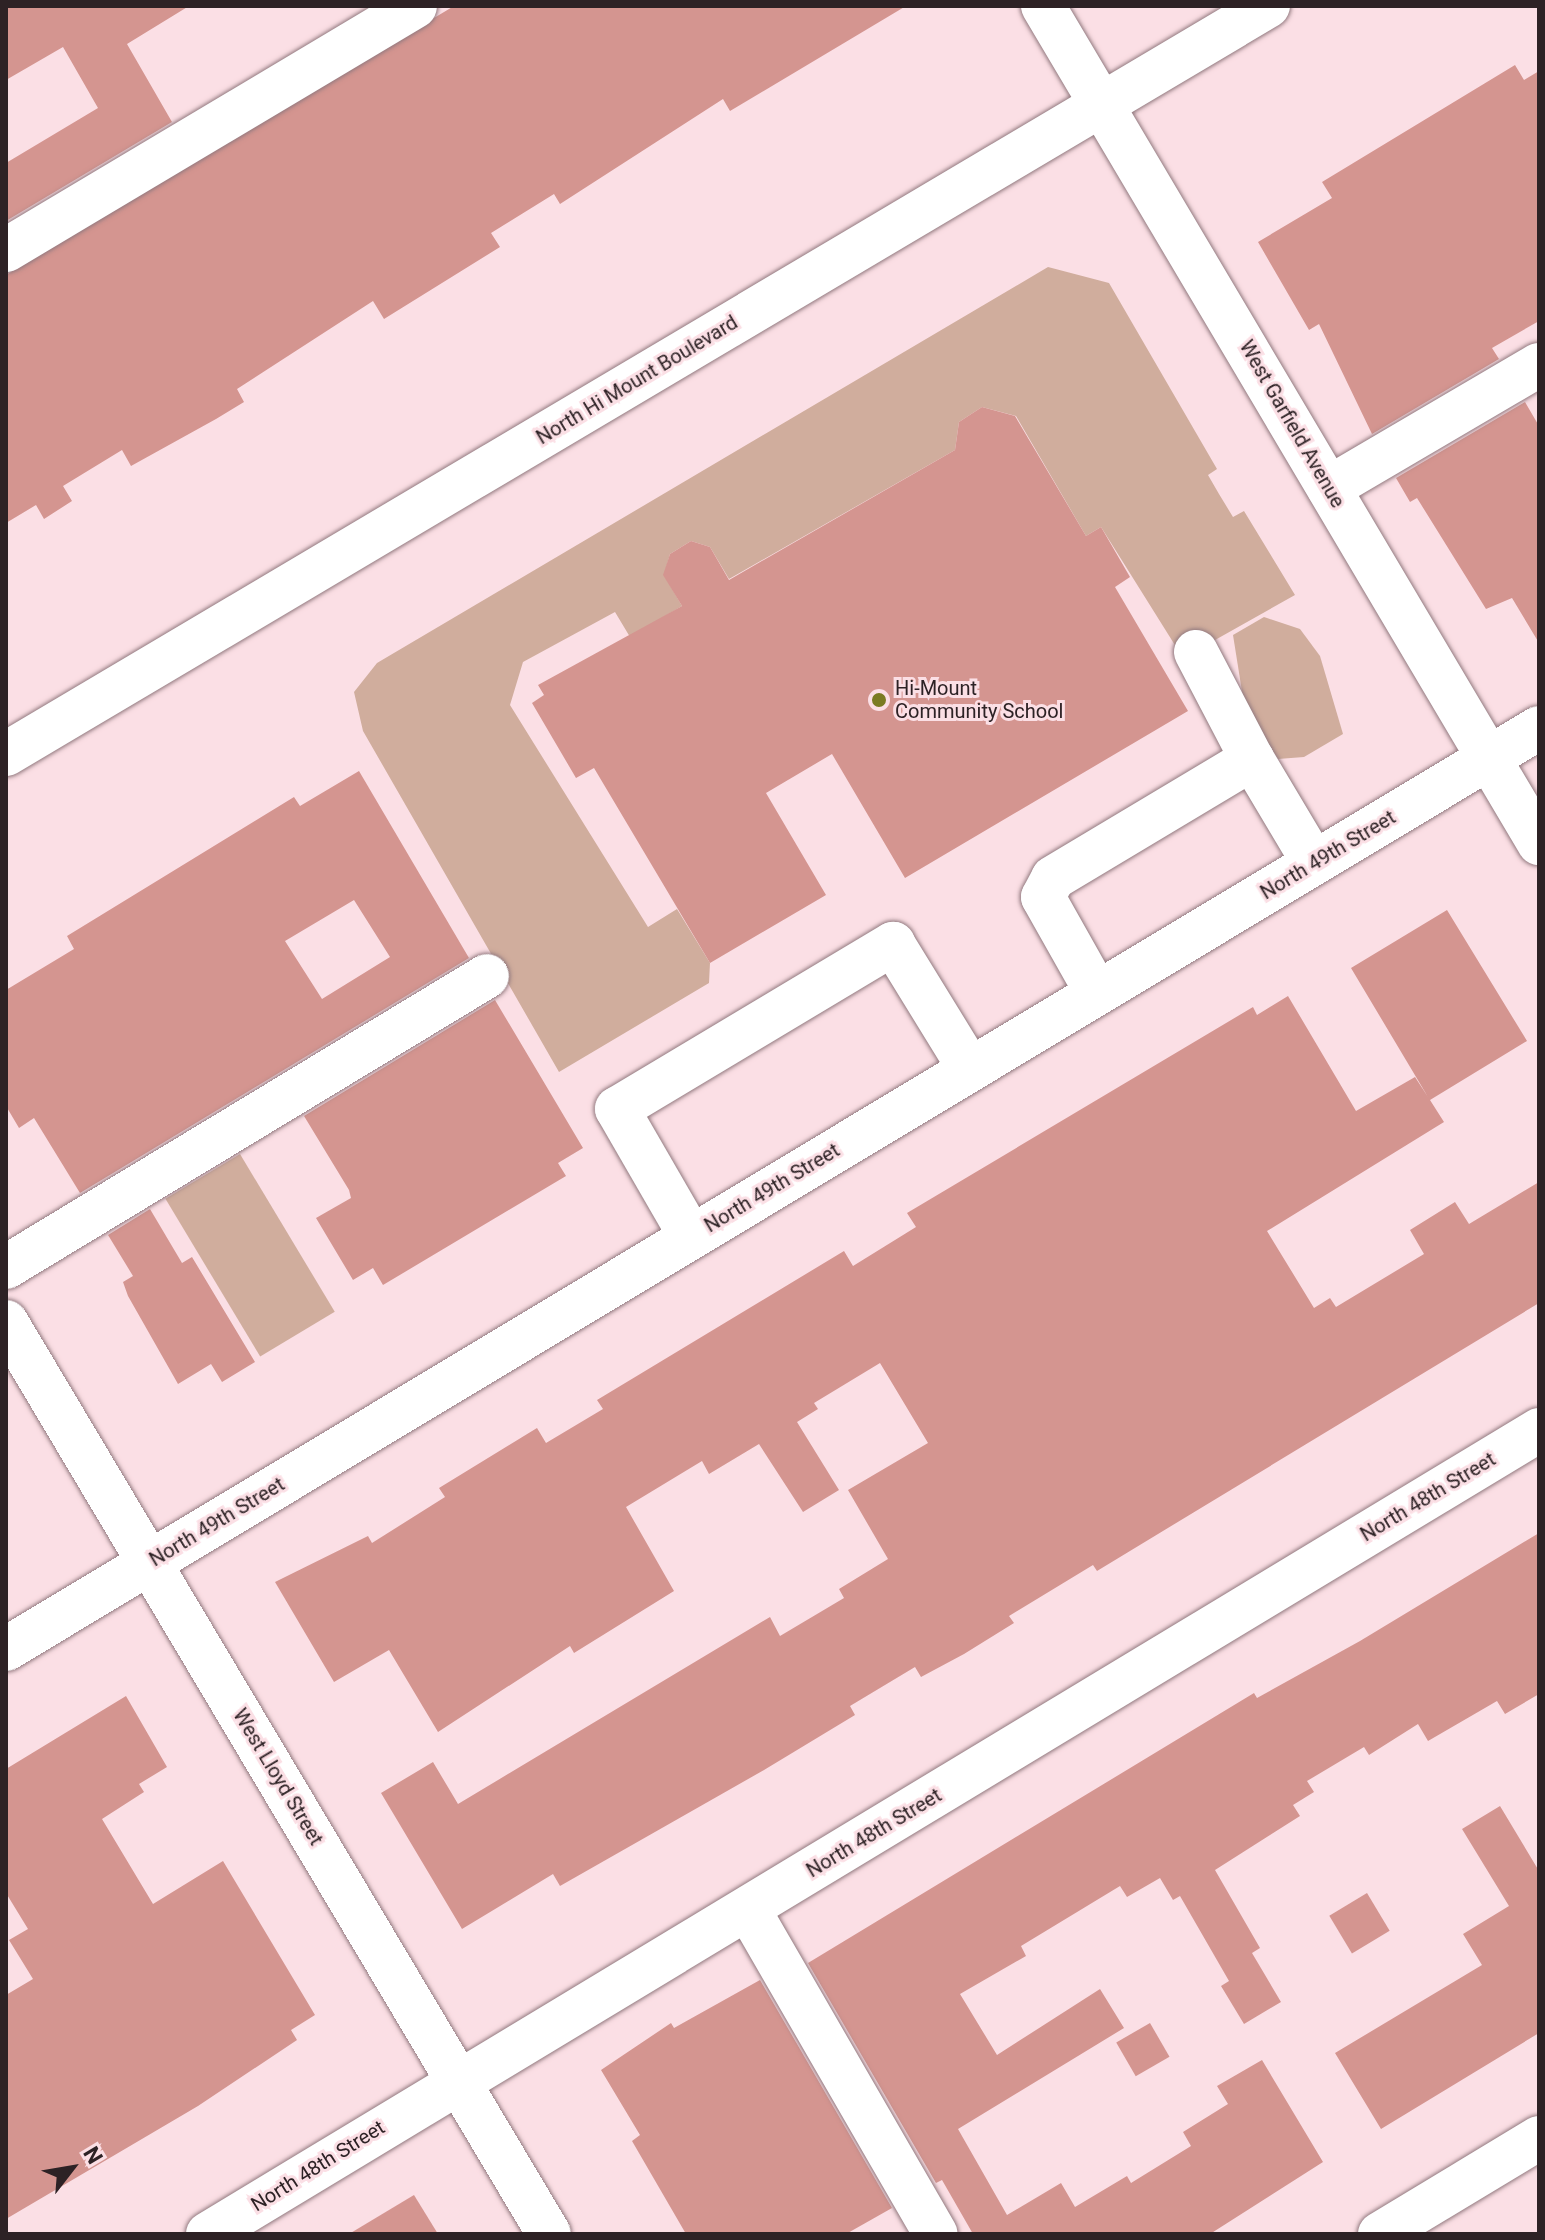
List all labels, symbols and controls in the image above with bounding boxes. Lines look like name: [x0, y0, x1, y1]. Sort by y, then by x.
street label: North Hi Mount Boulevard: [532, 310, 742, 450]
street label: West Garfield Avenue: [1234, 336, 1350, 512]
place label: Hi-Mount Community School: [895, 676, 1063, 723]
marker: Hi-Mount Community School: [870, 691, 888, 709]
street label: North 49th Street: [1256, 805, 1400, 905]
street label: North 49th Street: [700, 1138, 844, 1238]
street label: North 48th Street: [1356, 1447, 1500, 1547]
street label: North 49th Street: [145, 1472, 289, 1572]
street label: West Lloyd Street: [228, 1704, 328, 1850]
street label: North 48th Street: [802, 1783, 946, 1883]
street label: North 48th Street: [247, 2115, 389, 2217]
north arrow: [32, 2128, 112, 2208]
text: N: [78, 2142, 108, 2168]

